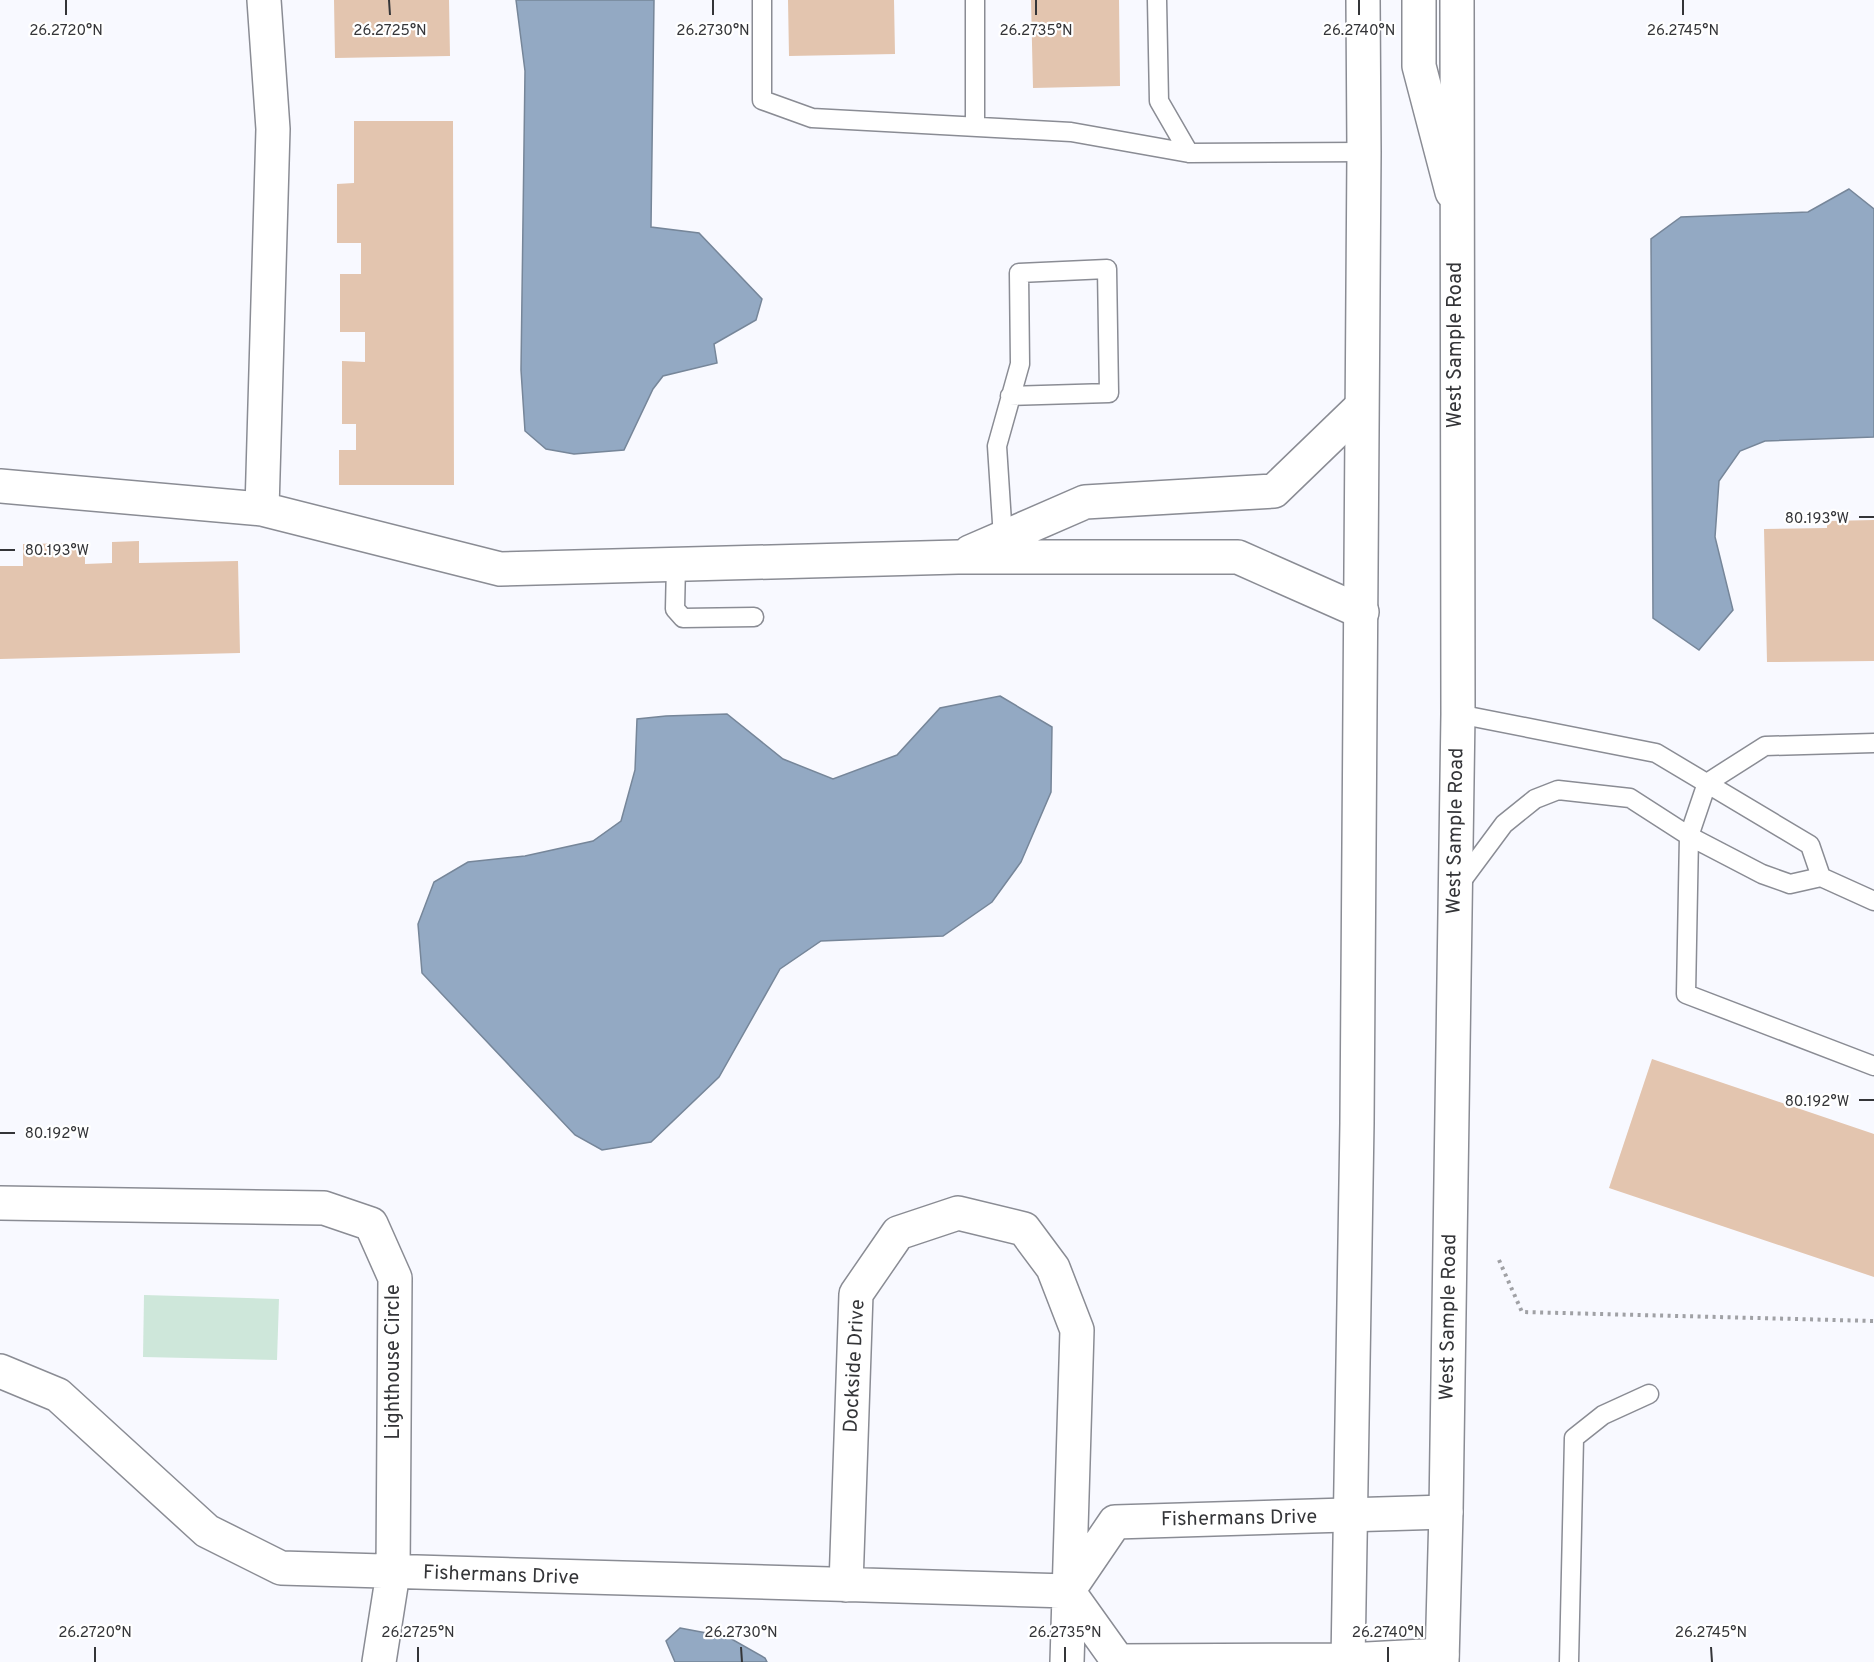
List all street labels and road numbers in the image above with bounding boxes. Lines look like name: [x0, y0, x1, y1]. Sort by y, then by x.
street label: West Sample Road: [1443, 262, 1469, 428]
street label: West Sample Road: [1442, 747, 1470, 915]
street label: West Sample Road: [1435, 1233, 1463, 1401]
street label: Lighthouse Circle: [381, 1284, 407, 1440]
street label: Dockside Drive: [839, 1299, 871, 1433]
street label: Fishermans Drive: [1161, 1505, 1317, 1533]
street label: Fishermans Drive: [422, 1560, 580, 1592]

